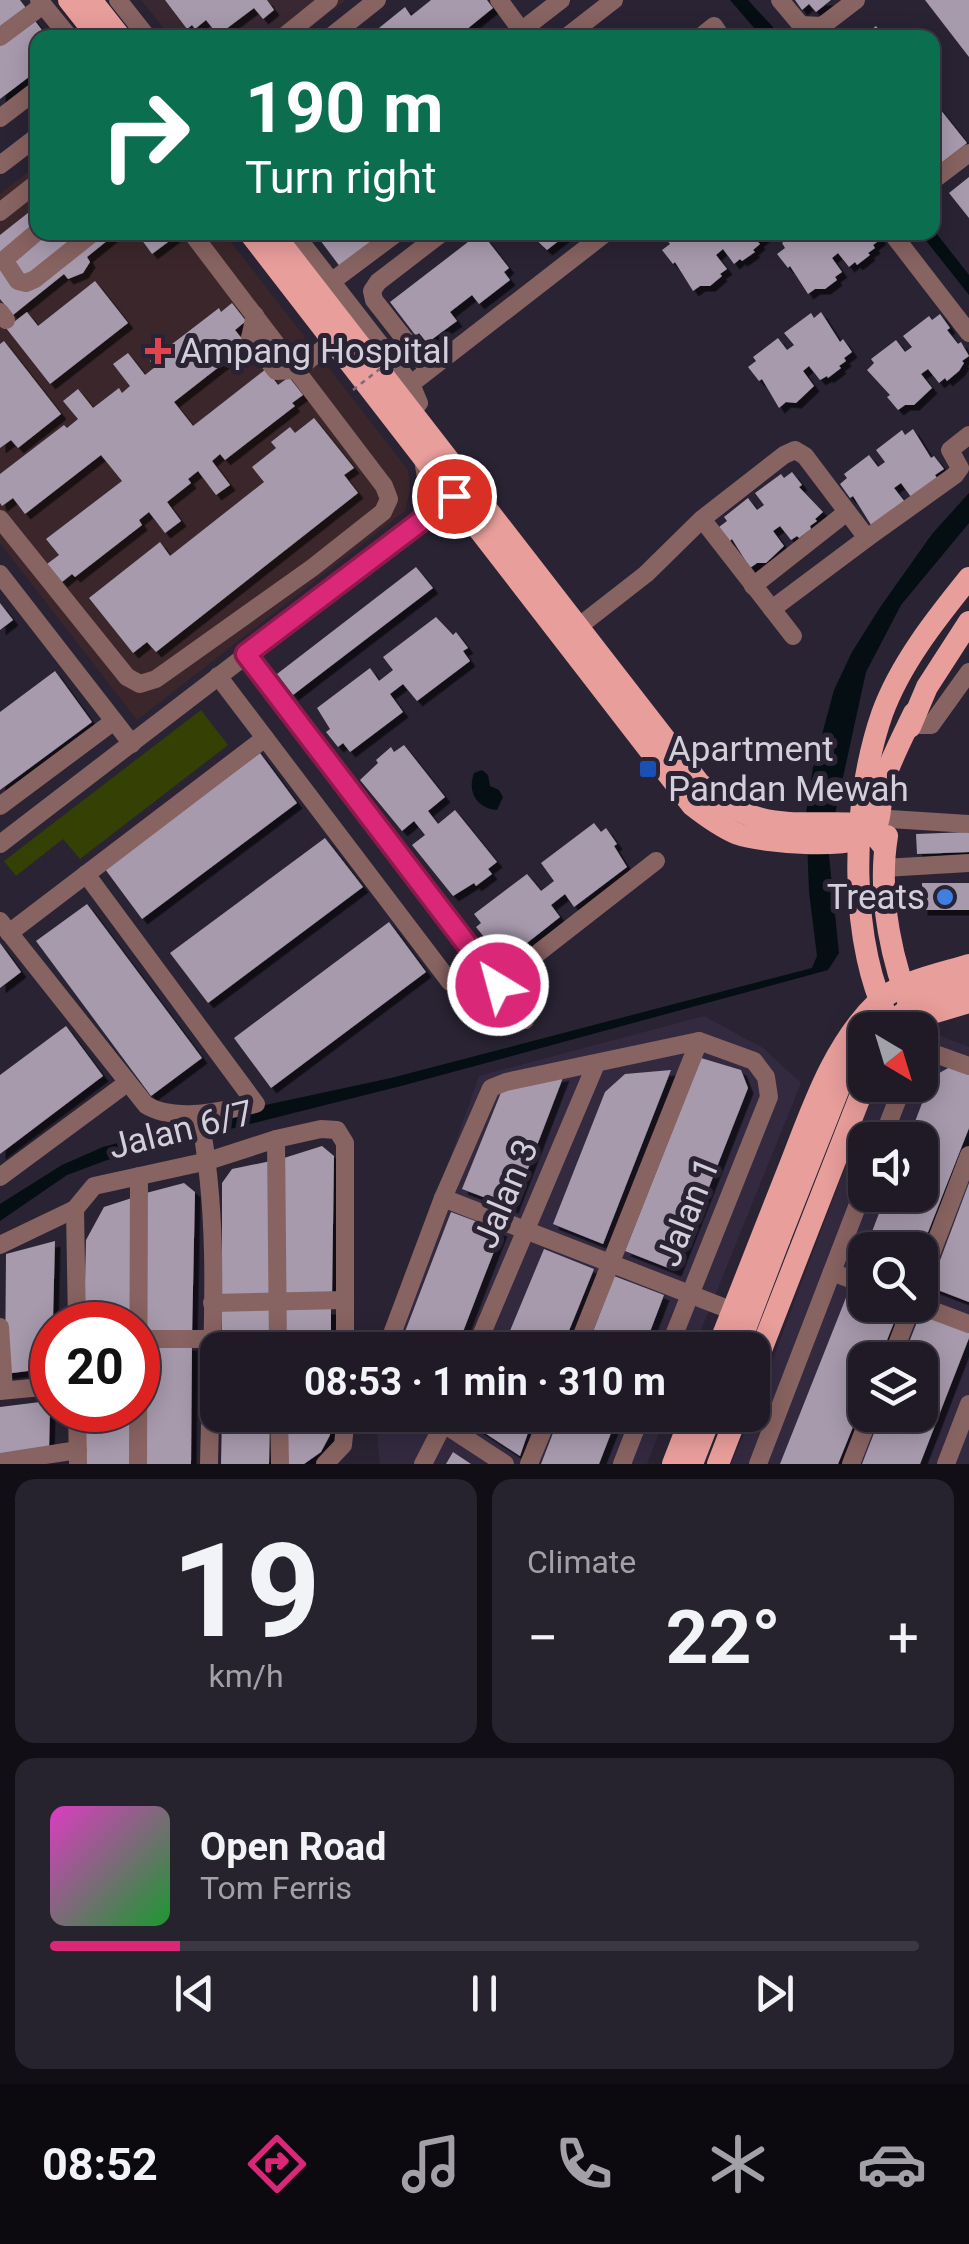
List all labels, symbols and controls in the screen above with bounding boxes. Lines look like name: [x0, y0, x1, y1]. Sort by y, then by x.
text: 190 m: [245, 67, 444, 149]
icon: right: [80, 70, 210, 200]
text: Turn right: [245, 151, 437, 204]
place label: Ampang Hospital: [180, 331, 450, 372]
marker: Ampang Hospital: [145, 338, 171, 364]
pin: [412, 454, 497, 539]
icon: arrive: [427, 469, 482, 524]
place label: Apartment Pandan Mewah: [668, 729, 909, 810]
marker: Apartment Pandan Mewah: [637, 758, 659, 780]
place label: Treats: [827, 877, 925, 918]
marker: Treats: [934, 886, 956, 908]
position arrow: [446, 933, 550, 1037]
north arrow: [848, 1012, 938, 1102]
map controls: [848, 1012, 938, 1432]
street label: Jalan 6/7: [104, 1092, 258, 1168]
button: sound: [848, 1122, 938, 1212]
street label: Jalan 3: [465, 1134, 547, 1254]
street label: Jalan 1: [648, 1152, 728, 1272]
button: search: [848, 1232, 938, 1322]
speed limit sign: 20: [30, 1302, 160, 1432]
button: layers: [848, 1342, 938, 1432]
text: 08:53 · 1 min · 310 m: [304, 1360, 666, 1404]
text: 19: [171, 1515, 321, 1668]
text: Climate: [527, 1543, 636, 1581]
text: 22°: [665, 1593, 781, 1681]
text: −: [527, 1606, 558, 1670]
text: +: [888, 1606, 919, 1670]
text: km/h: [208, 1657, 284, 1695]
text: Open Road: [200, 1825, 386, 1869]
text: Tom Ferris: [200, 1869, 352, 1907]
icon: previous: [167, 1966, 222, 2021]
icon: pause: [457, 1966, 512, 2021]
icon: next: [747, 1966, 802, 2021]
icon: directions: [242, 2129, 312, 2199]
icon: music: [396, 2129, 466, 2199]
icon: phone: [549, 2129, 619, 2199]
icon: climate: [703, 2129, 773, 2199]
icon: car: [857, 2129, 927, 2199]
text: 08:52: [42, 2138, 158, 2191]

